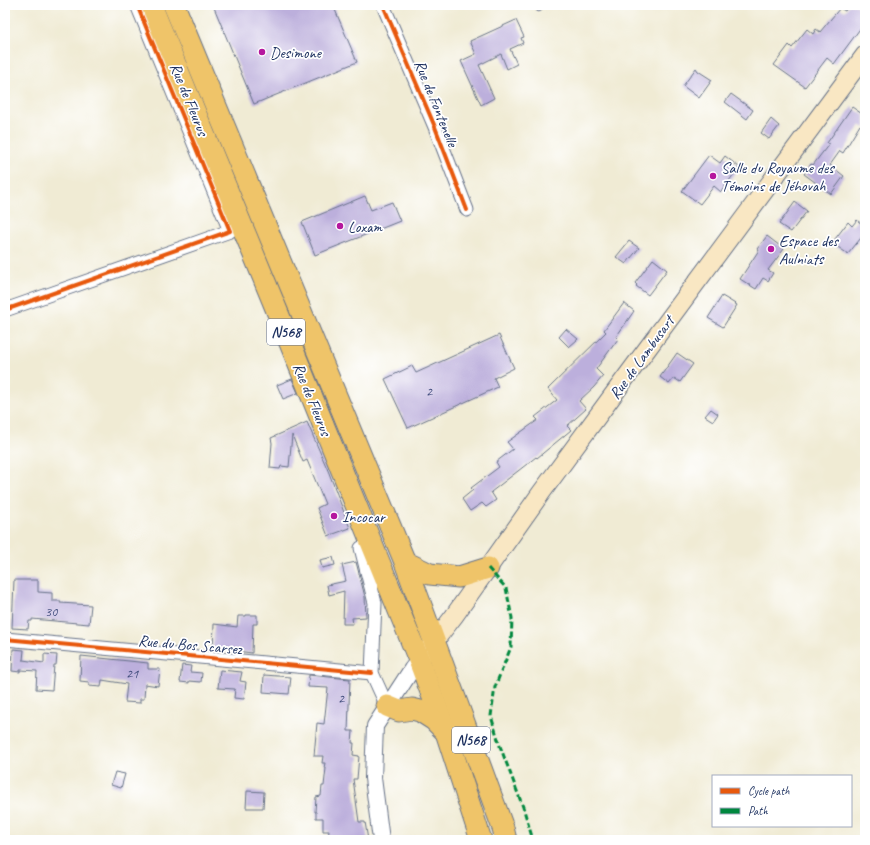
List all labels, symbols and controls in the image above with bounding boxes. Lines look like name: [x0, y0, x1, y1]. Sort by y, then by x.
place label: Desimone: [270, 43, 323, 63]
marker: Desimone: [257, 47, 267, 57]
street label: Rue de Fontenelle: [410, 57, 463, 151]
street label: Rue de Fleurus: [165, 60, 213, 140]
place label: Salle du Royaume des Témoins de Jéhovah: [721, 158, 835, 196]
marker: Salle du Royaume des Témoins de Jéhovah: [708, 171, 718, 181]
place label: Loxam: [348, 217, 383, 237]
marker: Loxam: [335, 221, 345, 231]
place label: Espace des Aulniats: [779, 231, 839, 269]
marker: Espace des Aulniats: [766, 244, 776, 254]
street label: Rue de Lambusart: [605, 310, 680, 403]
road number: N568: [267, 319, 305, 345]
street label: Rue de Fleurus: [288, 360, 336, 440]
house number: 2: [426, 383, 434, 400]
place label: Incocar: [342, 507, 387, 527]
marker: Incocar: [329, 511, 339, 521]
house number: 30: [45, 603, 59, 620]
street label: Rue du Bos Scarsez: [137, 630, 244, 660]
house number: 21: [126, 665, 139, 682]
house number: 2: [338, 690, 346, 707]
road number: N568: [452, 727, 490, 753]
legend: [712, 775, 852, 827]
text: Cycle path: [748, 783, 790, 799]
text: Path: [748, 803, 768, 819]

